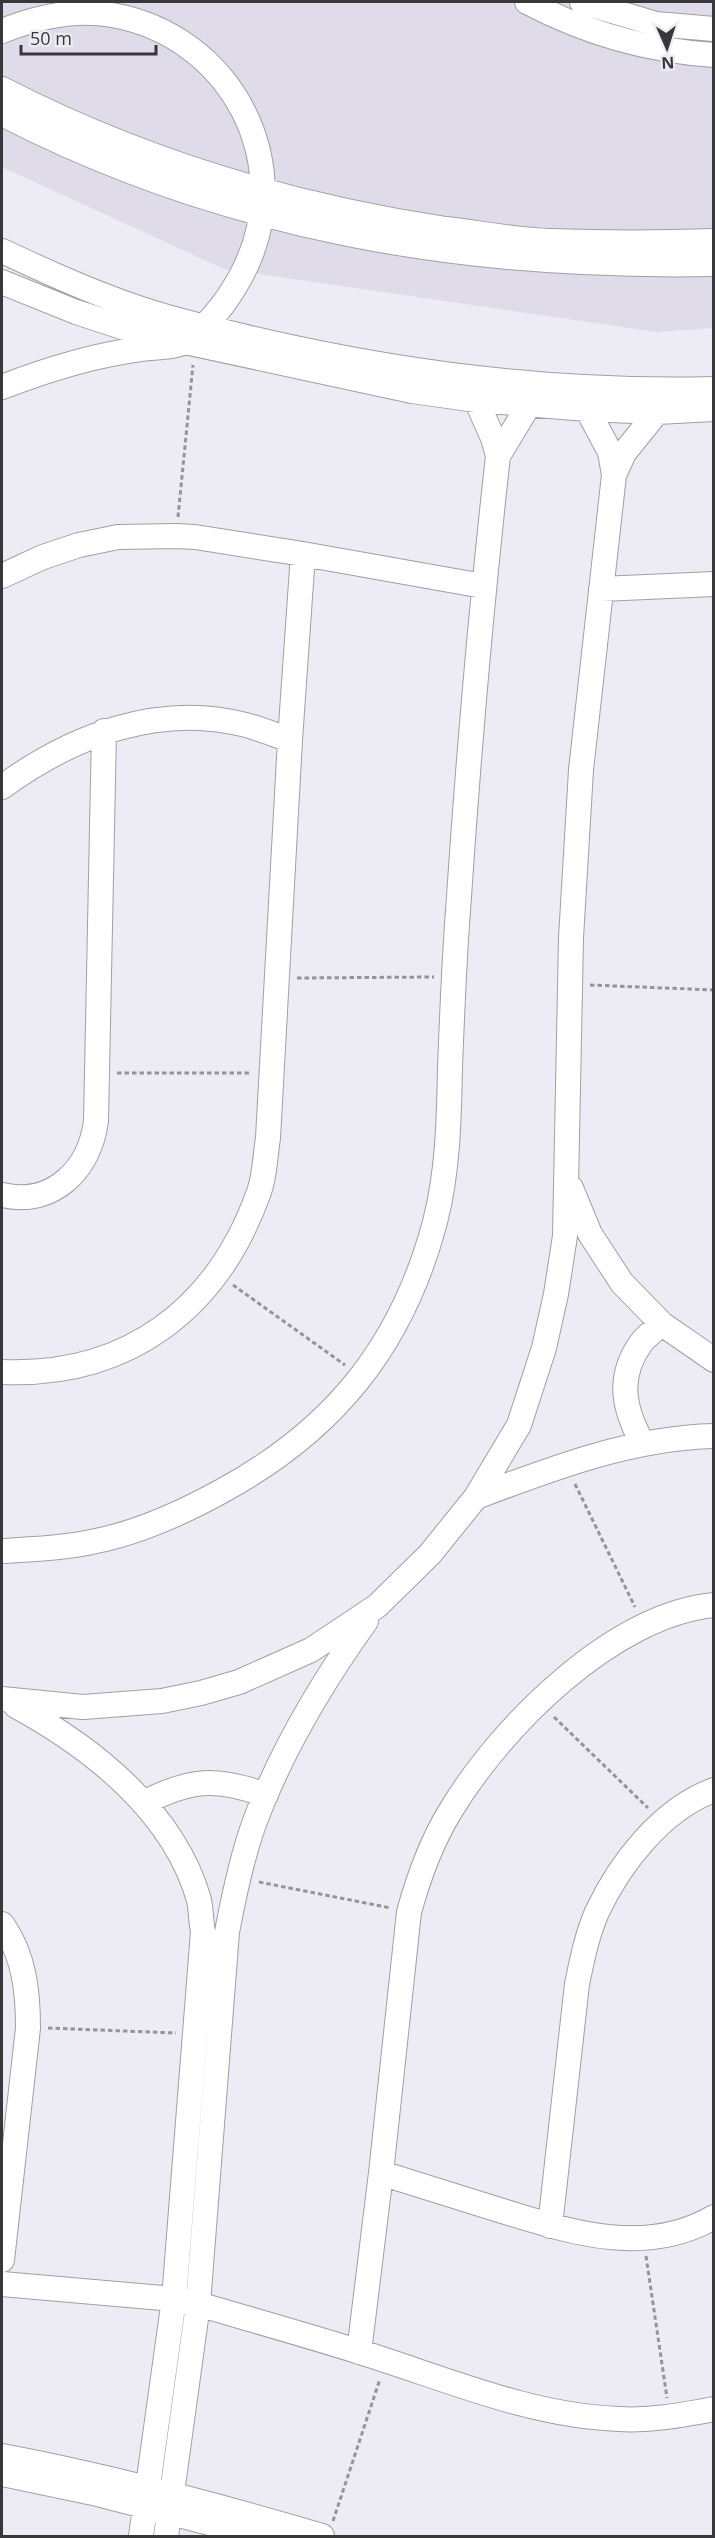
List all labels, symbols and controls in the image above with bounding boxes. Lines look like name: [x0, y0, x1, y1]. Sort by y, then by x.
scale bar: [21, 18, 156, 56]
north arrow: [637, 18, 697, 78]
text: 50 m: [30, 26, 72, 50]
text: N: [661, 52, 675, 74]

